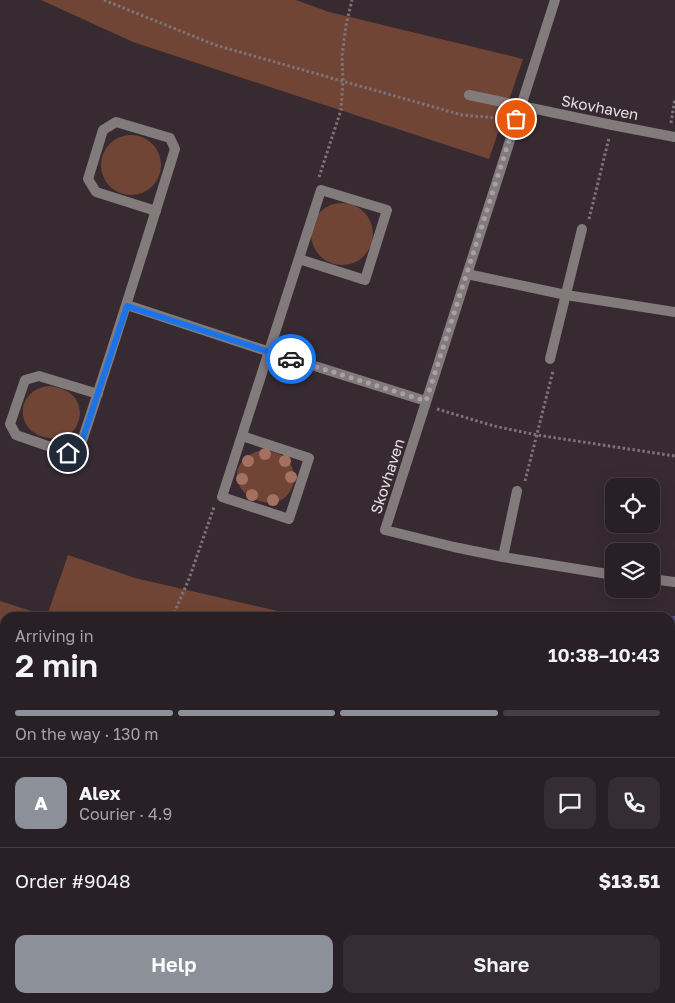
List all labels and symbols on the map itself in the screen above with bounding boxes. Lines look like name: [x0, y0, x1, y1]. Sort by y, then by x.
street label: Skovhaven: [560, 91, 640, 123]
pin: [495, 98, 537, 140]
courier: [266, 334, 316, 384]
pin: [47, 432, 89, 474]
street label: Skovhaven: [366, 436, 408, 516]

